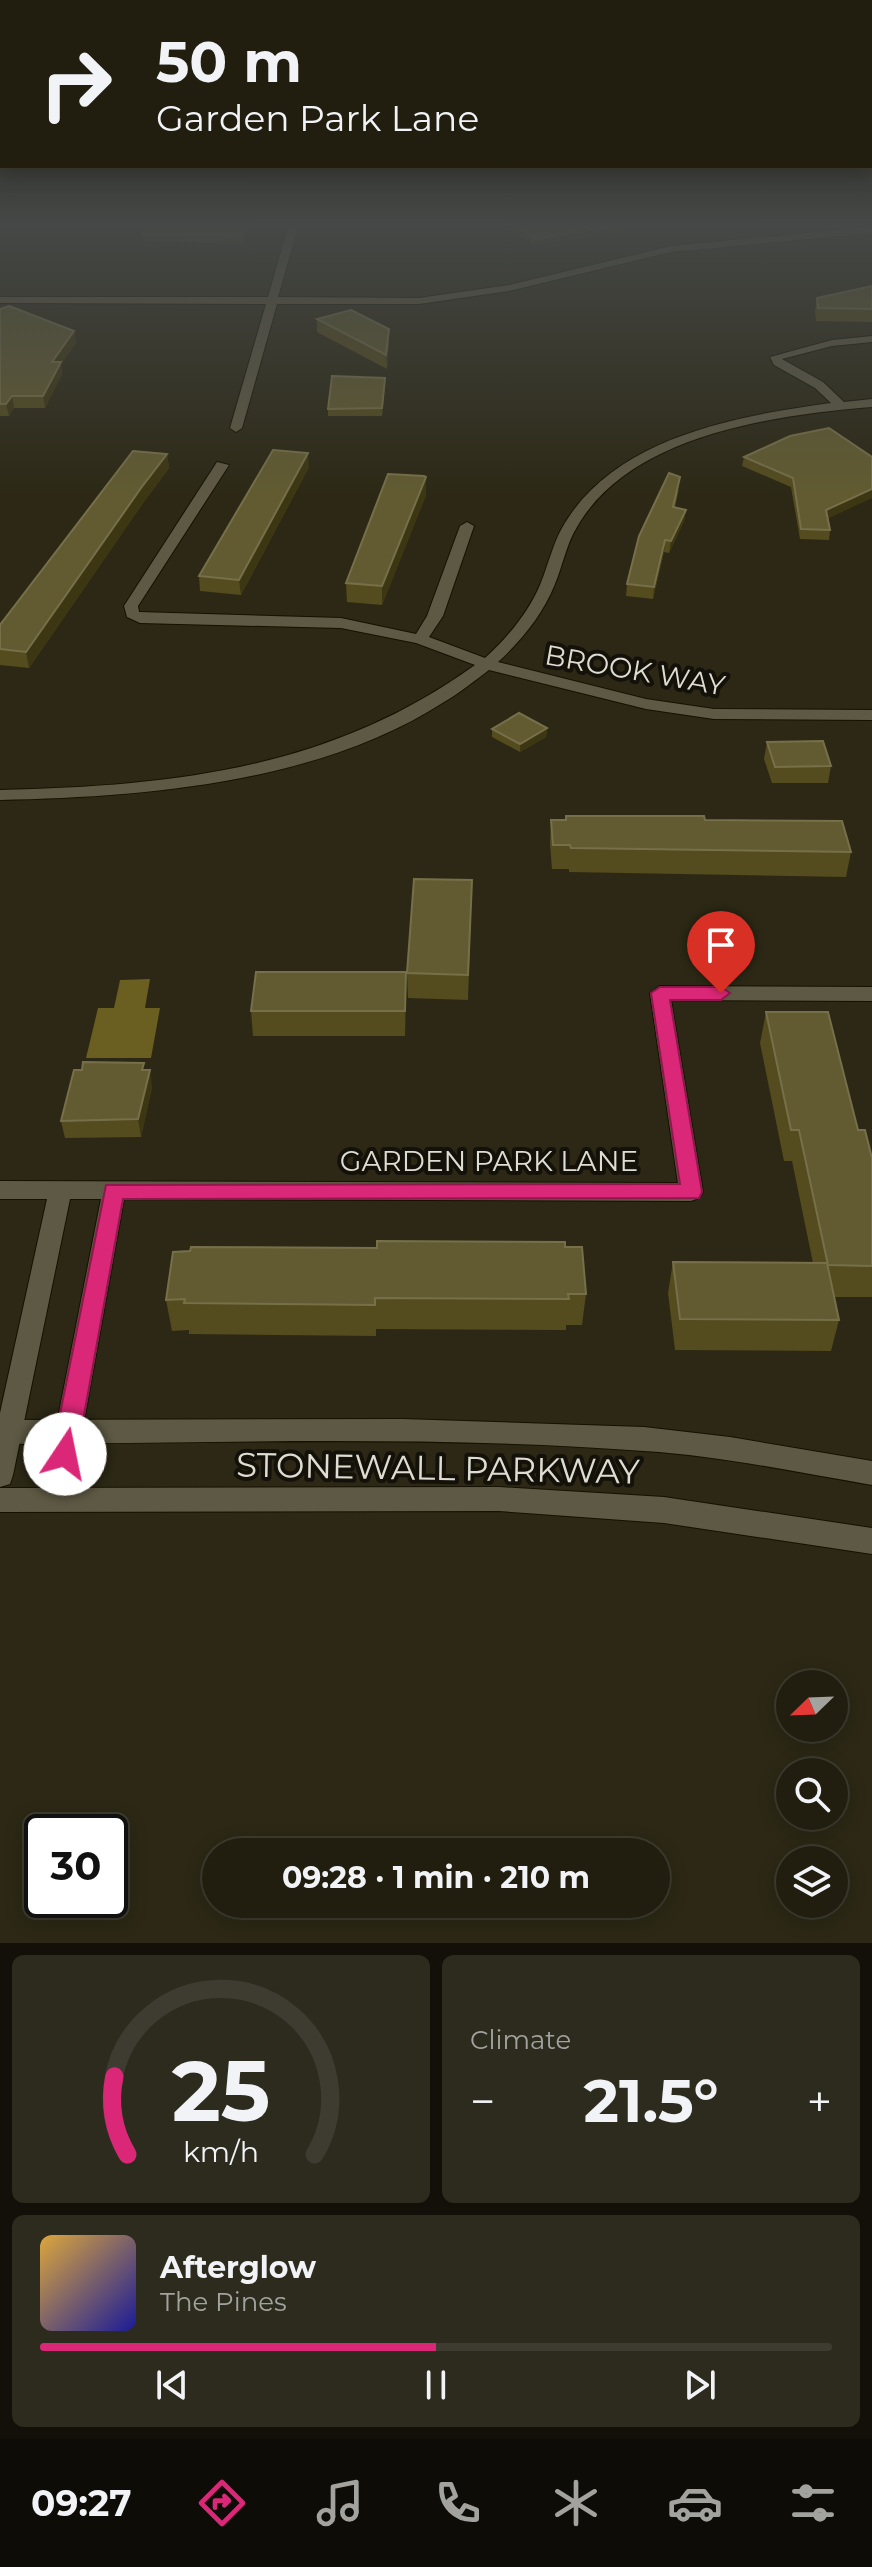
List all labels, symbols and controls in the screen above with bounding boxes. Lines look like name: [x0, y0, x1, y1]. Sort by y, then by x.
text: 50 m: [156, 28, 302, 96]
icon: right: [24, 32, 128, 136]
text: Garden Park Lane: [156, 96, 479, 140]
street label: BROOK WAY: [542, 637, 728, 703]
pin: [687, 911, 755, 993]
icon: arrive: [699, 923, 743, 967]
street label: GARDEN PARK LANE: [340, 1144, 638, 1178]
position arrow: [23, 1412, 107, 1496]
street label: STONEWALL PARKWAY: [236, 1443, 641, 1493]
north arrow: [776, 1670, 848, 1742]
map controls: [776, 1670, 848, 1918]
button: search: [776, 1758, 848, 1830]
speed limit sign: 30: [24, 1814, 128, 1918]
button: layers: [776, 1846, 848, 1918]
text: 09:28 · 1 min · 210 m: [282, 1859, 590, 1896]
text: Climate: [470, 2024, 571, 2056]
text: 25: [172, 2040, 270, 2142]
text: 21.5°: [583, 2064, 719, 2137]
text: −: [470, 2074, 495, 2128]
text: +: [807, 2074, 832, 2128]
text: km/h: [183, 2134, 259, 2169]
text: Afterglow: [160, 2249, 316, 2286]
text: The Pines: [160, 2286, 287, 2318]
icon: previous: [150, 2363, 194, 2407]
icon: pause: [414, 2363, 458, 2407]
icon: next: [678, 2363, 722, 2407]
icon: directions: [194, 2475, 250, 2531]
icon: music: [312, 2475, 368, 2531]
icon: phone: [430, 2475, 486, 2531]
icon: climate: [548, 2475, 604, 2531]
icon: car: [667, 2475, 723, 2531]
icon: filters: [785, 2475, 841, 2531]
text: 09:27: [31, 2481, 131, 2525]

